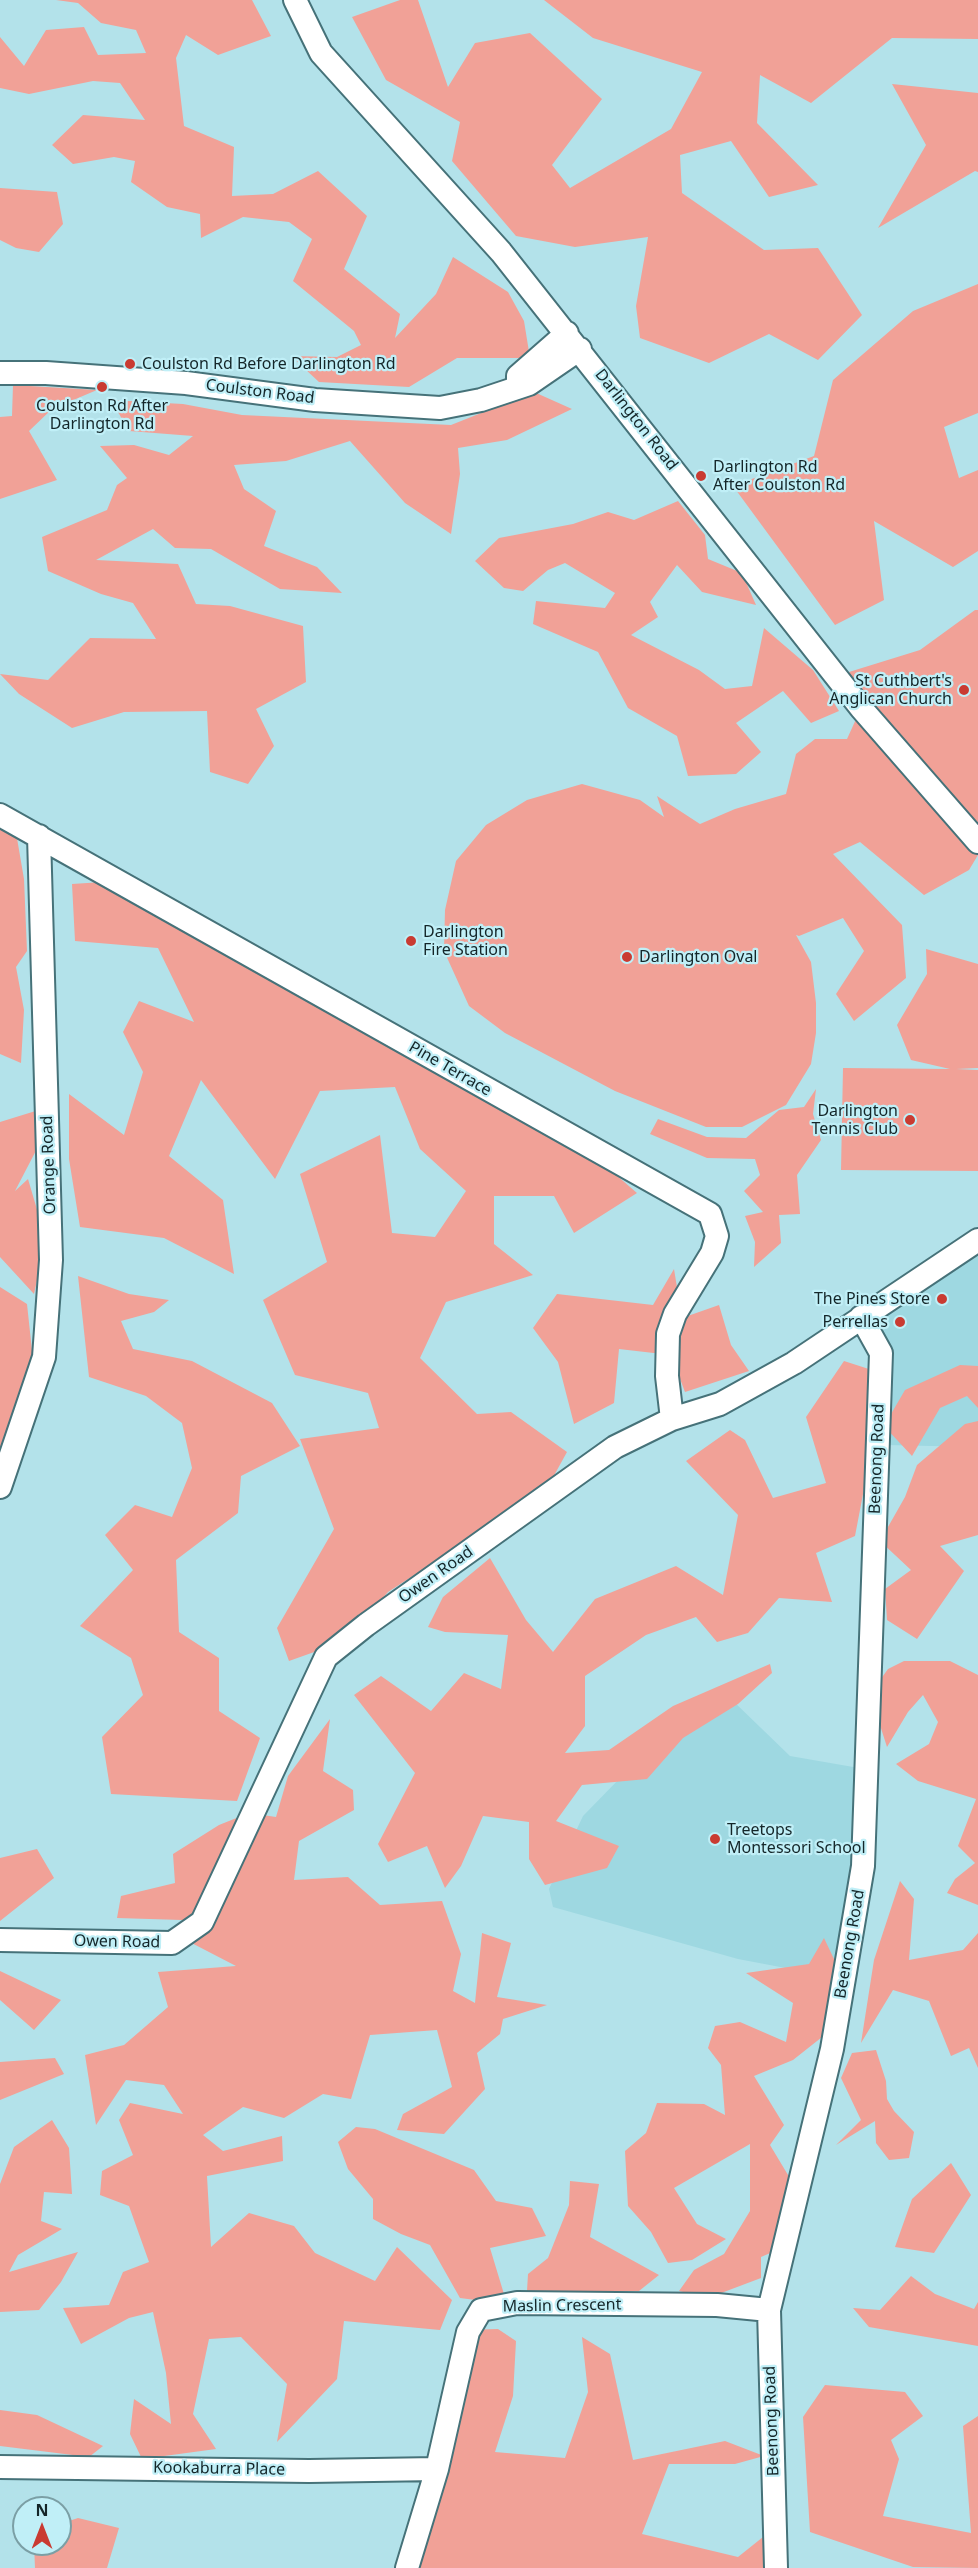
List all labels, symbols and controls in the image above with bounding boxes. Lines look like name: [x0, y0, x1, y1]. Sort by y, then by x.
place label: Coulston Rd Before Darlington Rd: [142, 354, 396, 374]
marker: Coulston Rd Before Darlington Rd: [123, 357, 137, 371]
street label: Darlington Road: [591, 366, 681, 474]
street label: Coulston Road: [205, 376, 315, 408]
marker: Coulston Rd After Darlington Rd: [95, 380, 109, 394]
place label: Coulston Rd After Darlington Rd: [36, 396, 168, 434]
place label: Darlington Rd After Coulston Rd: [713, 457, 845, 495]
marker: Darlington Rd After Coulston Rd: [694, 469, 708, 483]
place label: St Cuthbert's Anglican Church: [829, 671, 952, 709]
marker: St Cuthbert's Anglican Church: [957, 683, 971, 697]
place label: Darlington Fire Station: [423, 922, 508, 960]
marker: Darlington Fire Station: [404, 934, 418, 948]
place label: Darlington Oval: [639, 947, 757, 967]
marker: Darlington Oval: [620, 950, 634, 964]
street label: Pine Terrace: [405, 1038, 495, 1100]
place label: Darlington Tennis Club: [812, 1101, 898, 1139]
marker: Darlington Tennis Club: [903, 1113, 917, 1127]
street label: Orange Road: [38, 1115, 60, 1215]
place label: The Pines Store: [814, 1289, 930, 1309]
marker: The Pines Store: [935, 1292, 949, 1306]
place label: Perrellas: [822, 1312, 888, 1332]
marker: Perrellas: [893, 1315, 907, 1329]
street label: Beenong Road: [865, 1404, 889, 1514]
street label: Owen Road: [395, 1542, 477, 1608]
place label: Treetops Montessori School: [727, 1820, 866, 1858]
marker: Treetops Montessori School: [708, 1832, 722, 1846]
street label: Beenong Road: [831, 1888, 869, 2000]
street label: Owen Road: [74, 1932, 160, 1952]
street label: Maslin Crescent: [502, 2295, 622, 2317]
street label: Beenong Road: [760, 2366, 784, 2476]
street label: Kookaburra Place: [153, 2458, 285, 2480]
north arrow: [12, 2496, 72, 2556]
text: N: [35, 2499, 49, 2521]

